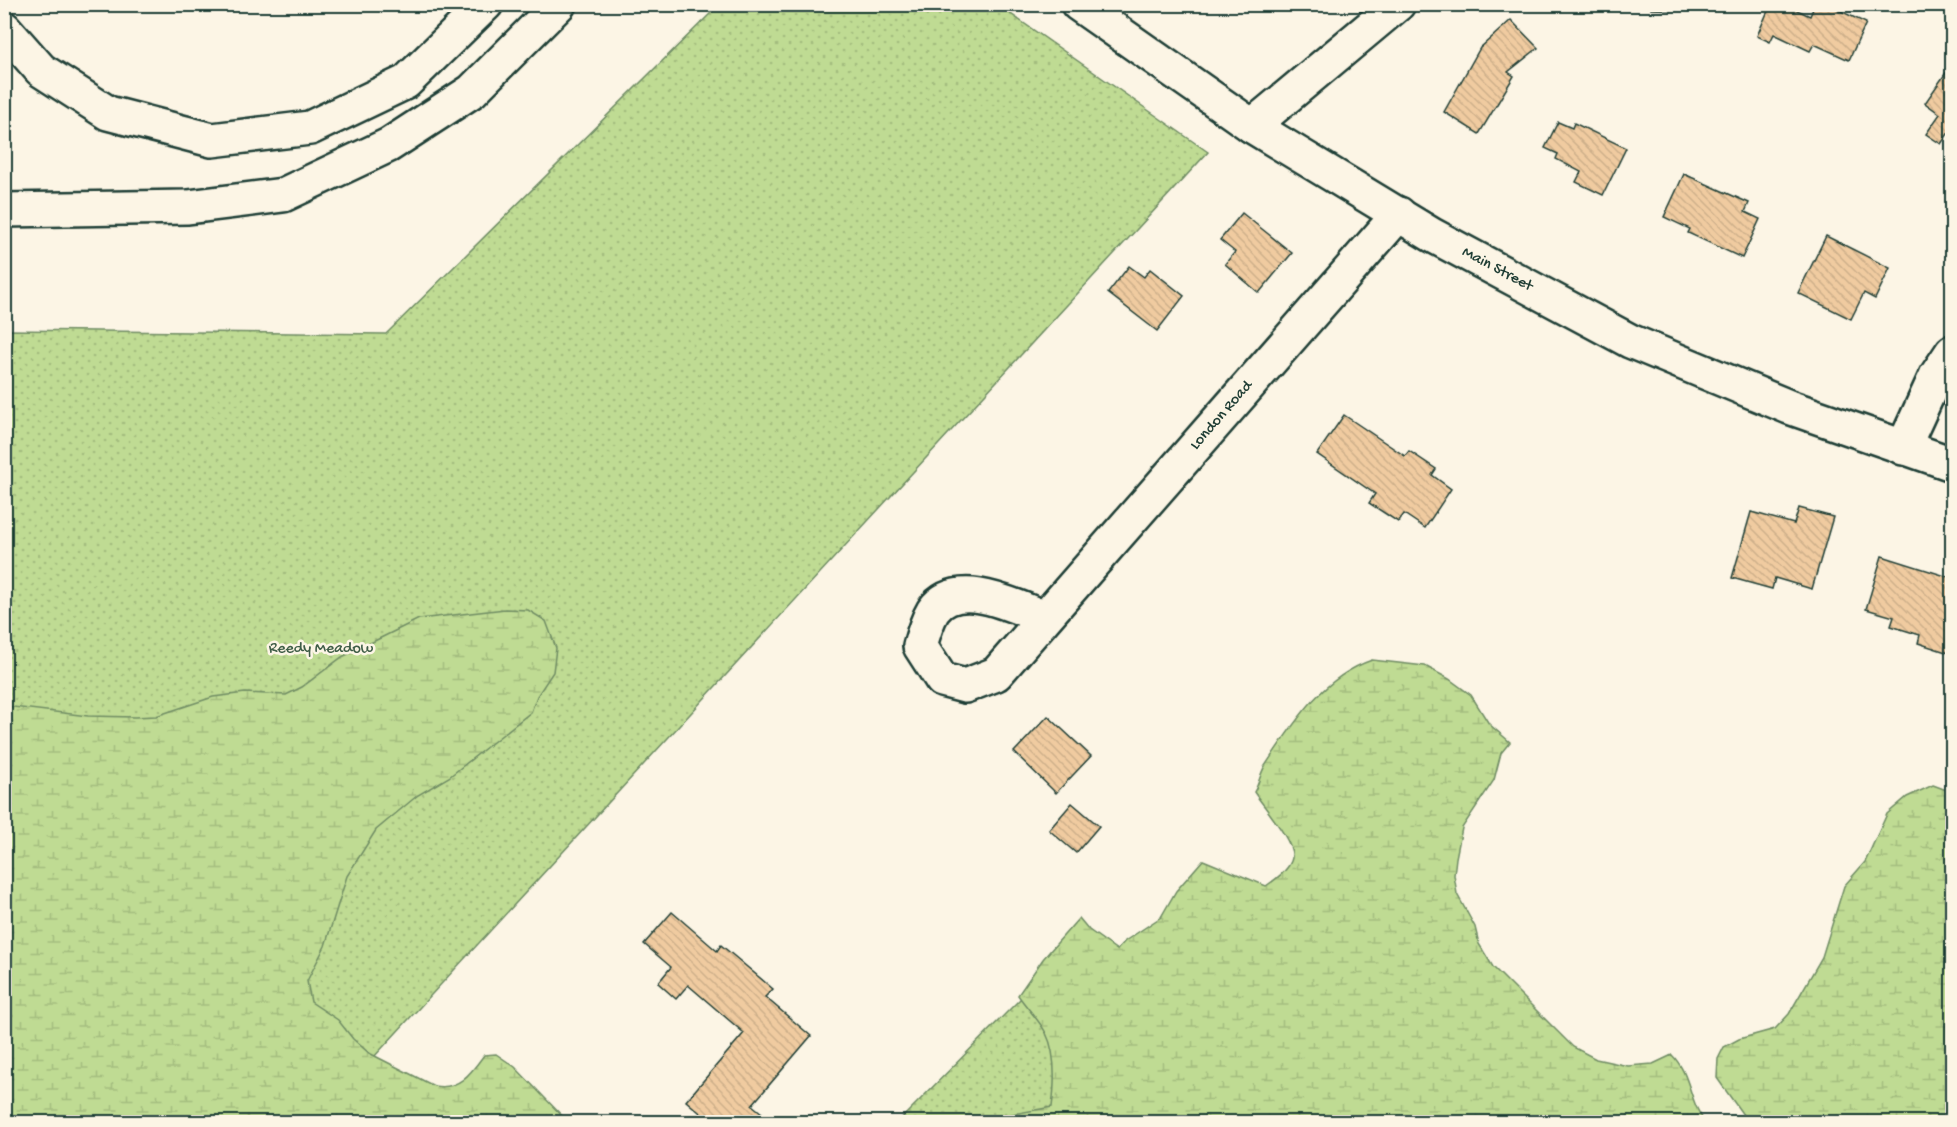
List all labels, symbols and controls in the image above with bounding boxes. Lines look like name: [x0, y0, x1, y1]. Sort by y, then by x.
street label: Main Street: [1458, 243, 1537, 297]
street label: London Road: [1187, 376, 1258, 455]
park label: Reedy Meadow: [269, 640, 374, 659]

